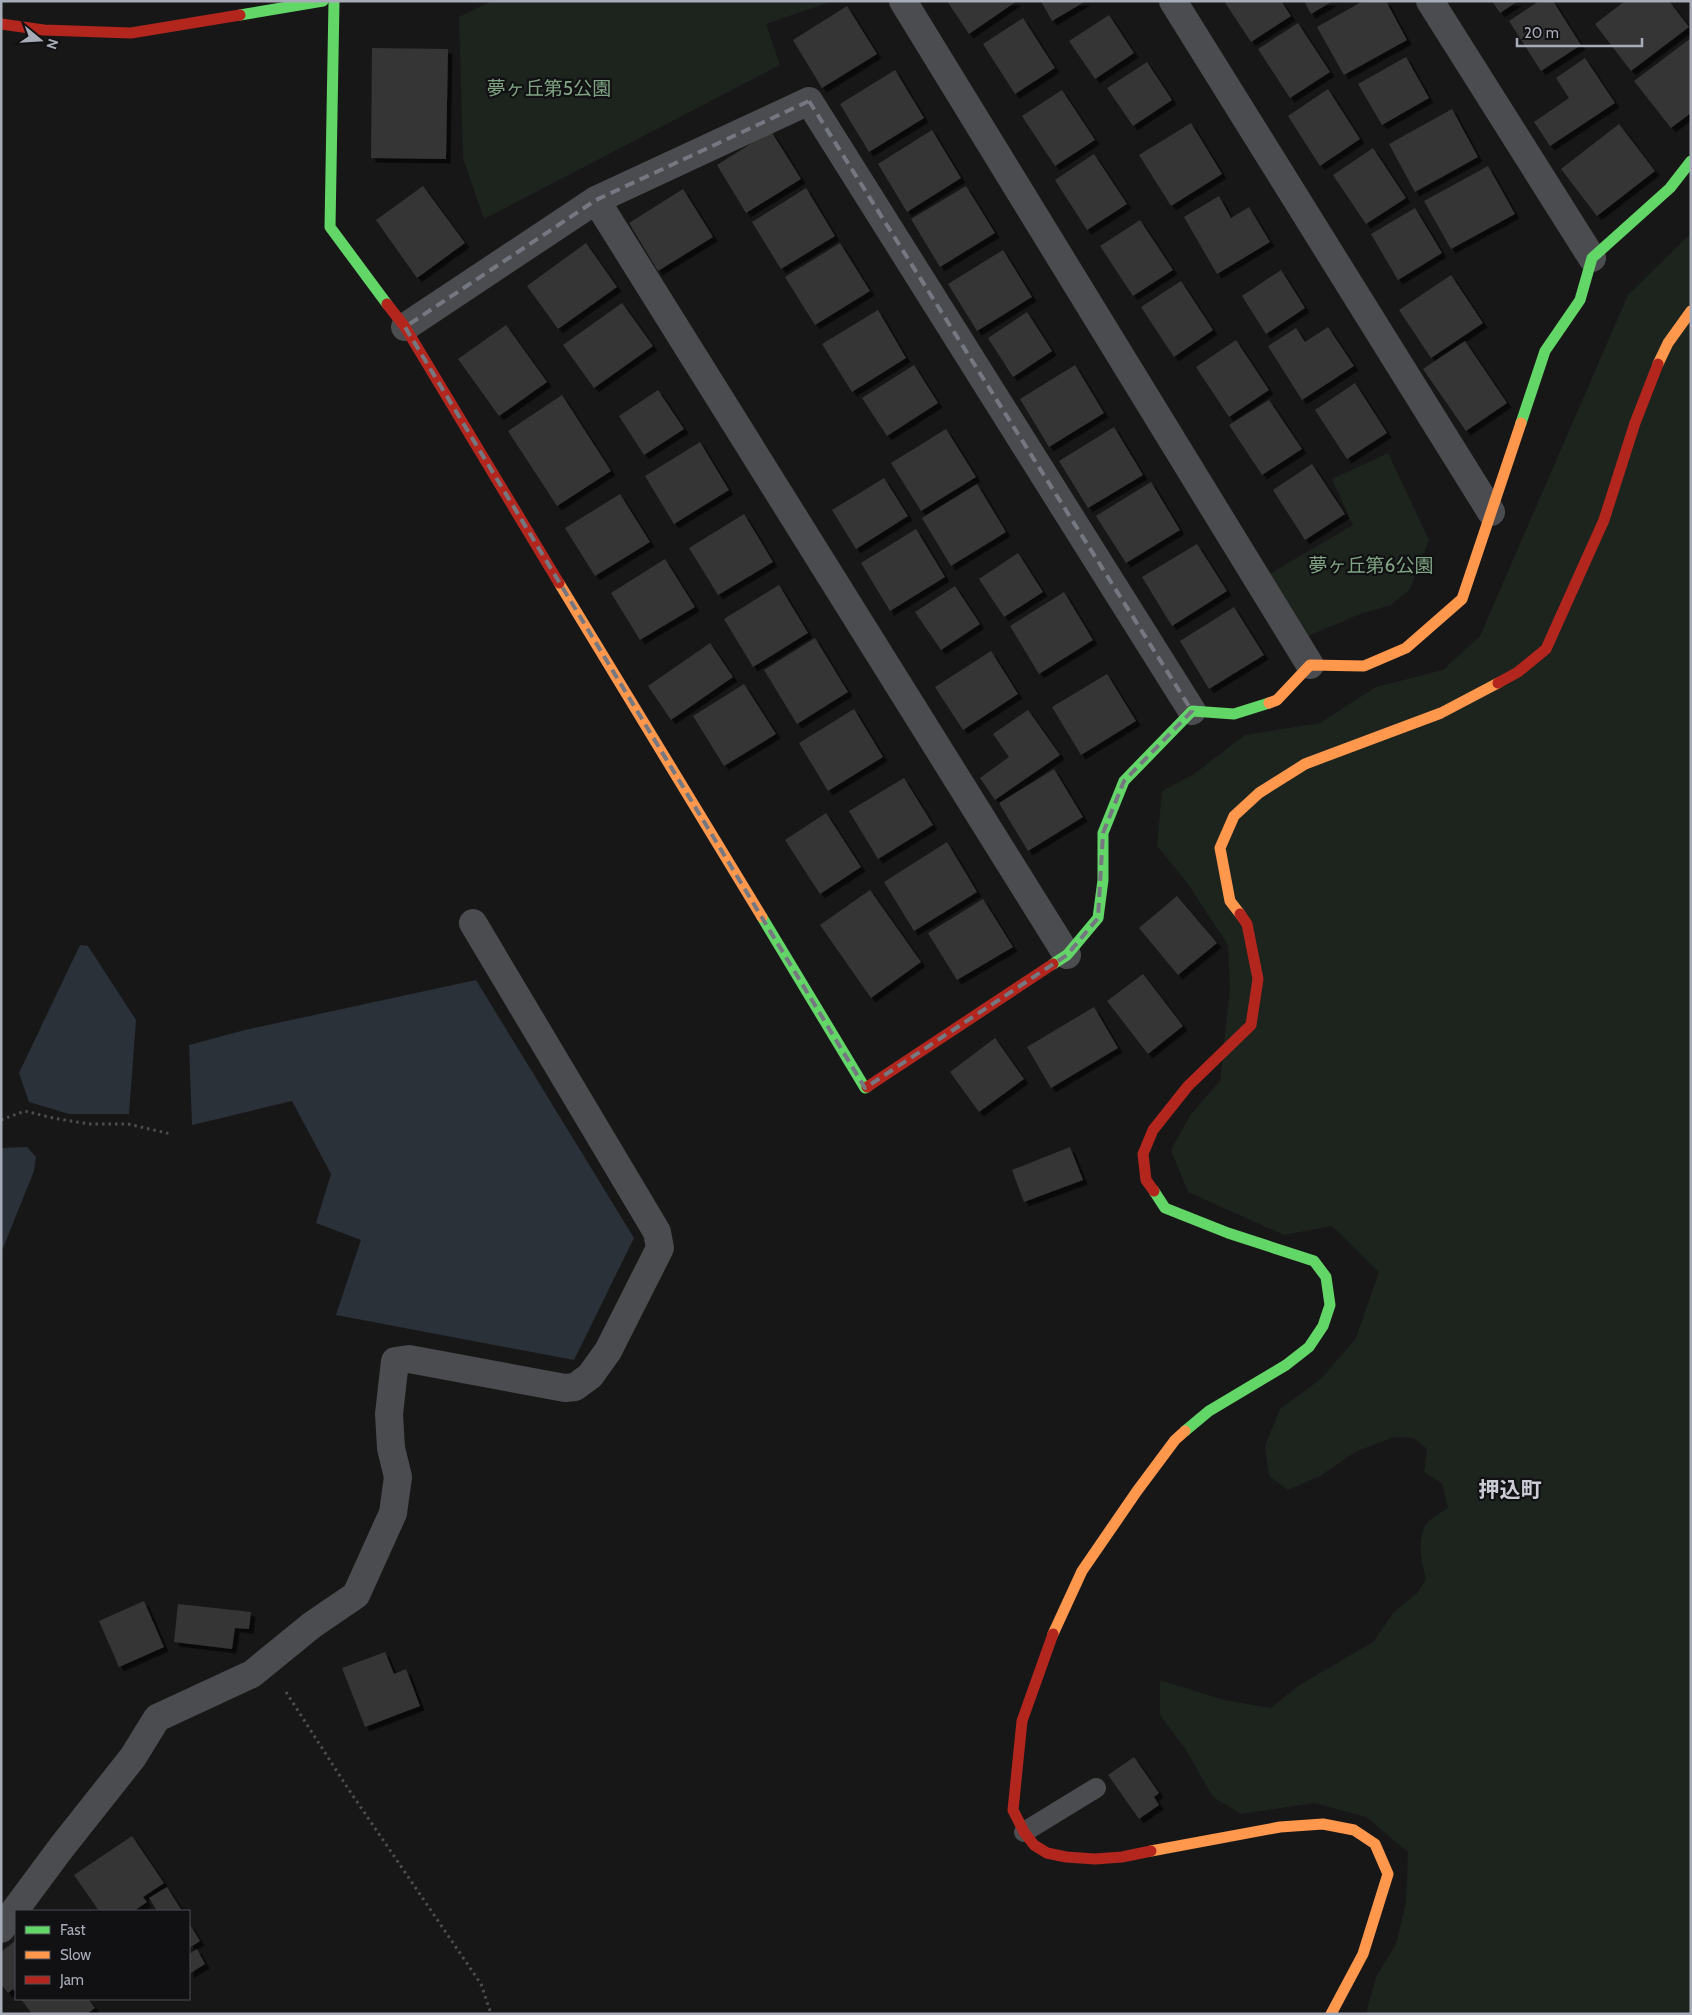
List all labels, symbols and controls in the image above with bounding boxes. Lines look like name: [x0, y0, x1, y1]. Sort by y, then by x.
north arrow: [15, 15, 65, 65]
scale bar: [1517, 15, 1642, 47]
text: 20 m: [1524, 24, 1559, 42]
text: N: [42, 37, 62, 52]
park label: 夢ヶ丘第5公園: [487, 77, 611, 100]
park label: 夢ヶ丘第6公園: [1309, 554, 1433, 577]
district label: 押込町: [1479, 1477, 1542, 1502]
legend: [15, 1910, 190, 2000]
text: Fast: [60, 1921, 85, 1939]
text: Slow: [60, 1946, 91, 1964]
text: Jam: [59, 1971, 84, 1989]

